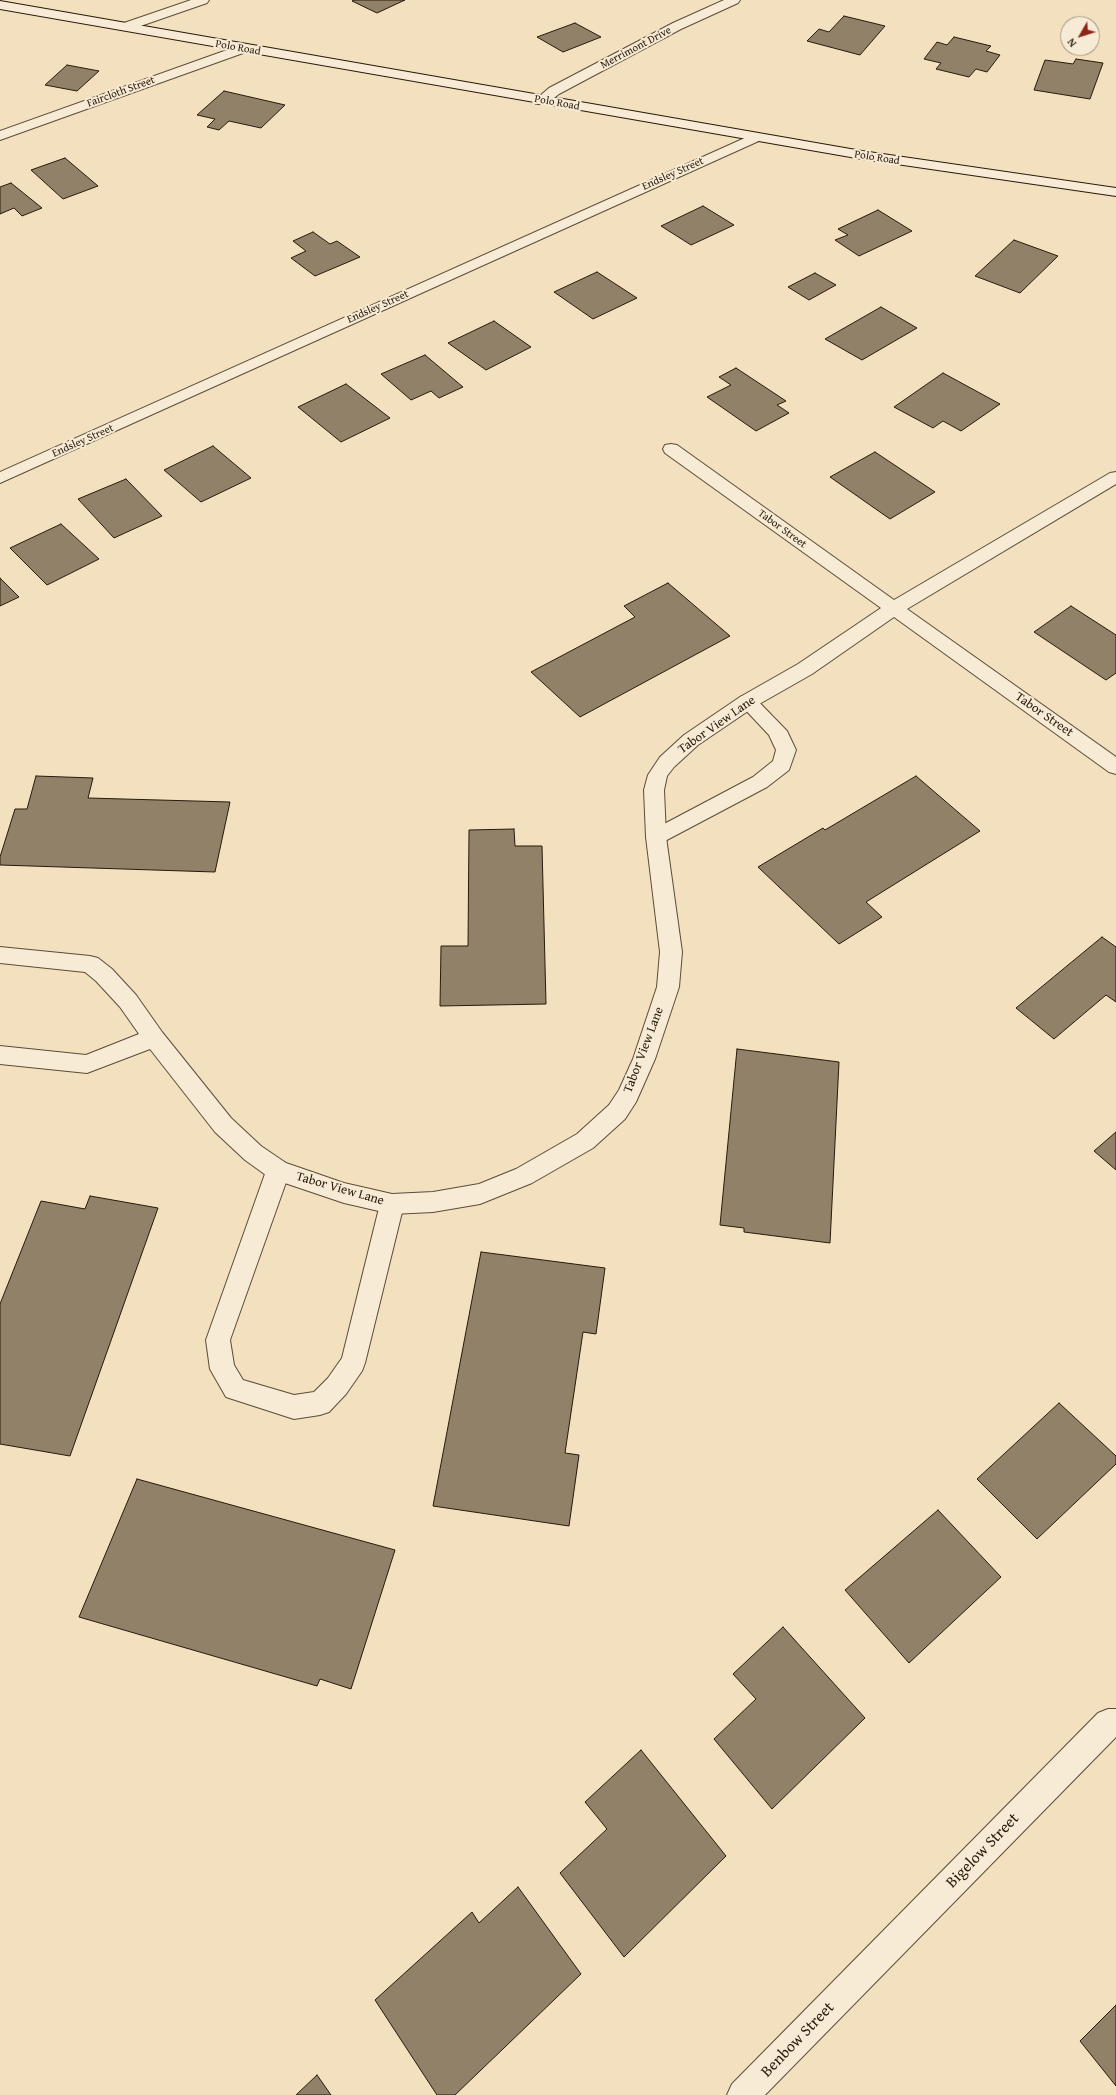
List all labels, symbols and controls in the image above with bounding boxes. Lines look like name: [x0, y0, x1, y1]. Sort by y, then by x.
north arrow: [1060, 16, 1100, 56]
street label: Merrimont Drive: [598, 24, 674, 72]
text: N: [1063, 35, 1080, 51]
street label: Polo Road: [214, 38, 262, 58]
street label: Faircloth Street: [85, 74, 157, 110]
street label: Polo Road: [533, 93, 581, 113]
street label: Polo Road: [853, 148, 901, 168]
street label: Endsley Street: [640, 155, 706, 193]
street label: Endsley Street: [345, 288, 411, 326]
street label: Endsley Street: [50, 422, 116, 460]
street label: Tabor Street: [755, 507, 809, 551]
street label: Tabor Street: [1012, 689, 1076, 741]
street label: Tabor View Lane: [675, 693, 759, 757]
street label: Tabor View Lane: [620, 1005, 668, 1095]
street label: Tabor View Lane: [294, 1169, 386, 1209]
street label: Bigelow Street: [942, 1810, 1024, 1892]
street label: Benbow Street: [757, 1998, 839, 2082]

